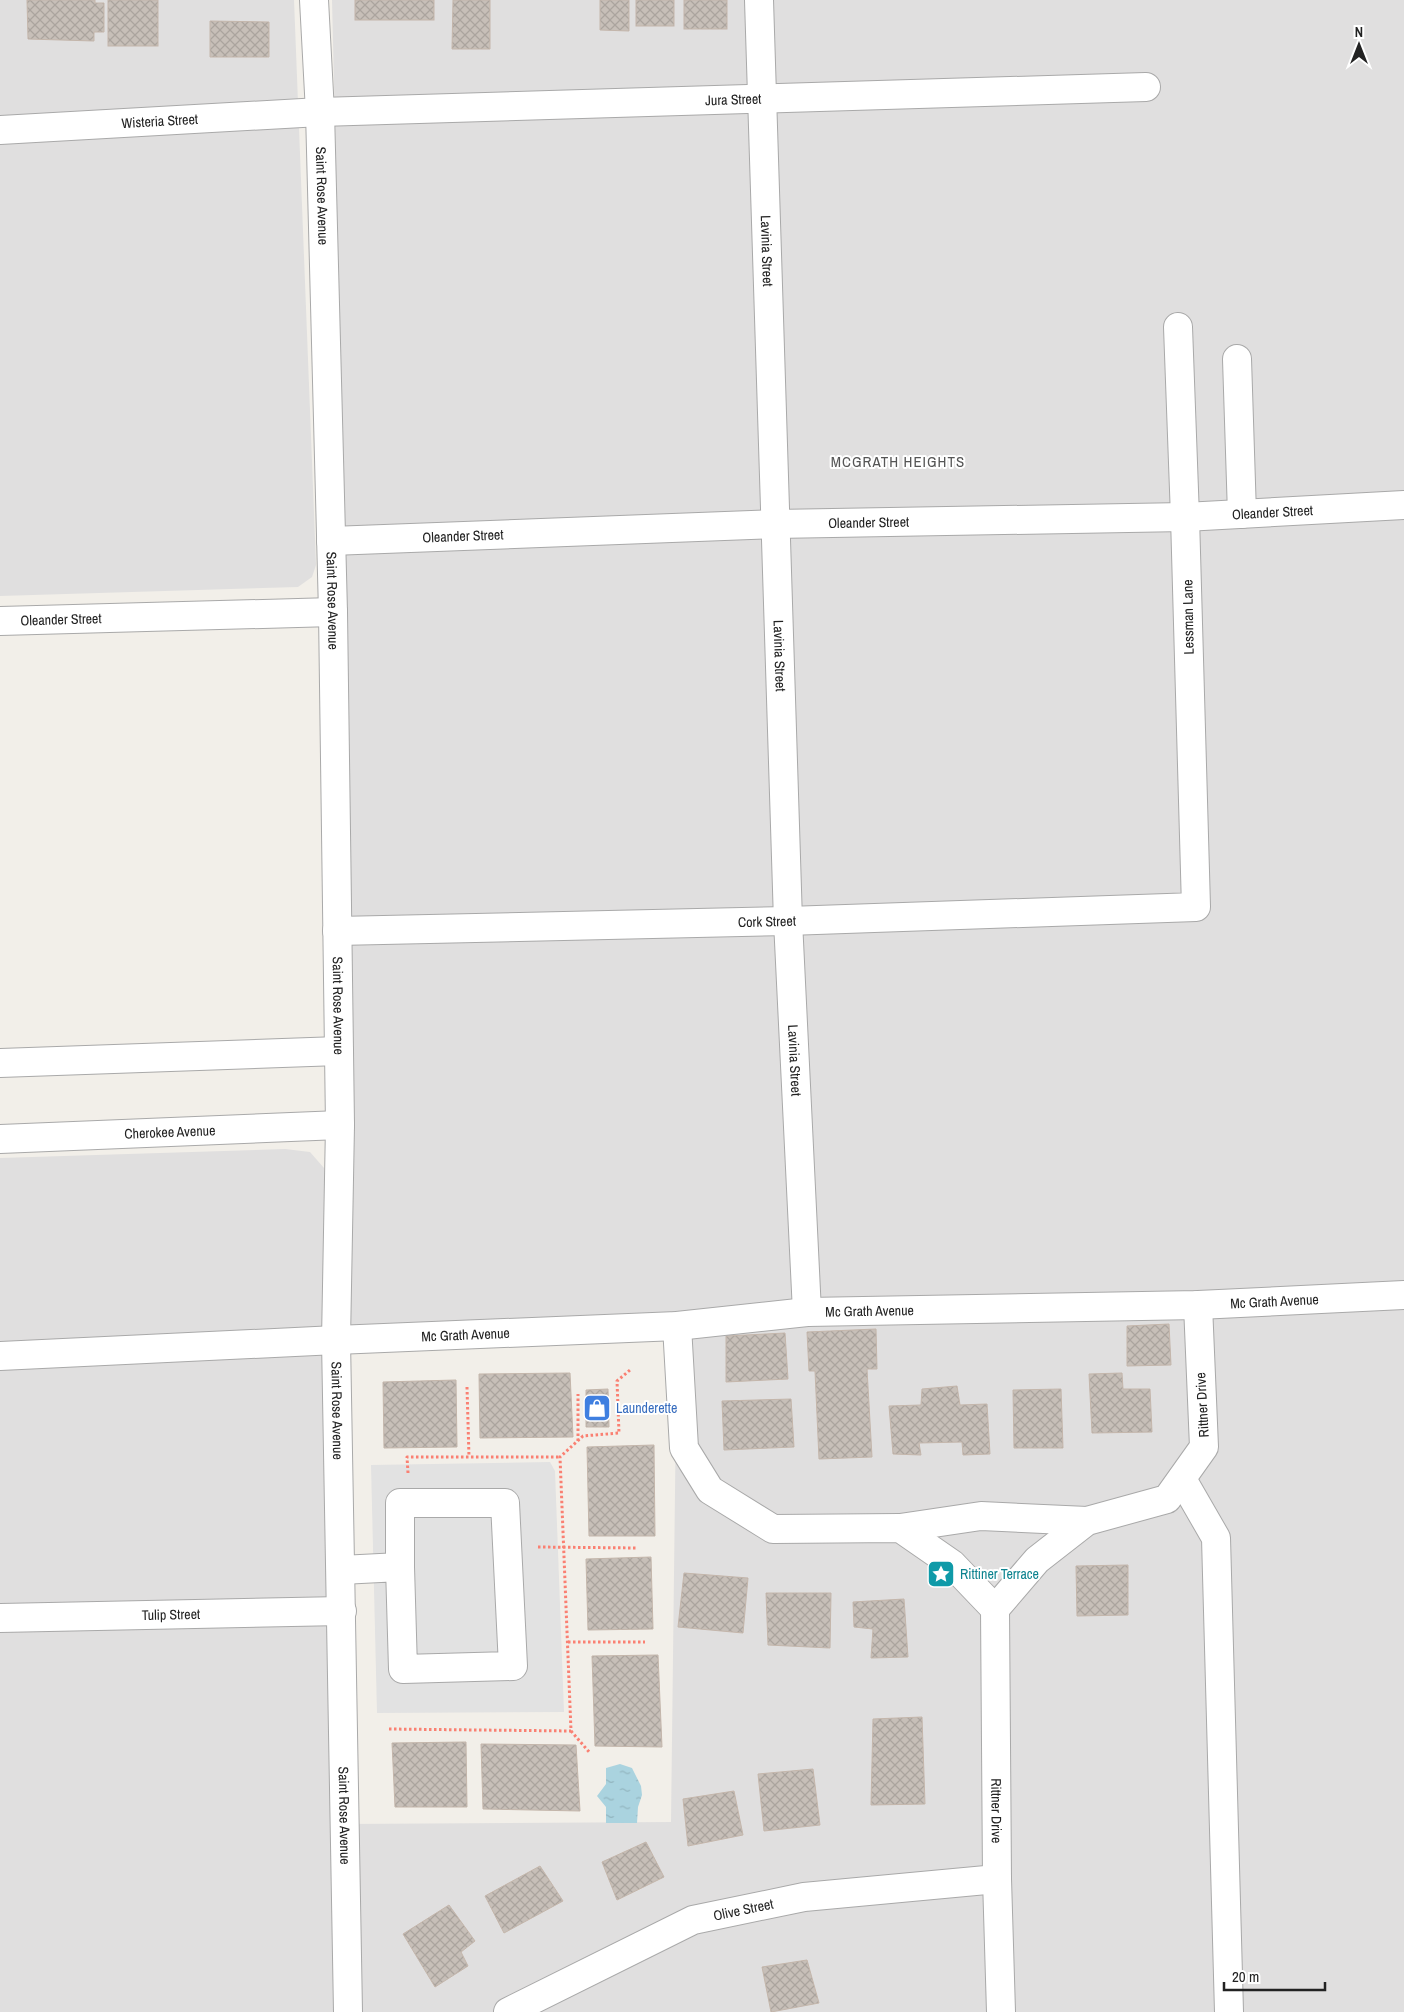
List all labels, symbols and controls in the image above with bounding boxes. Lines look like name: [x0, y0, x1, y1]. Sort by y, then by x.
north arrow: [1334, 20, 1384, 70]
text: N: [1355, 23, 1363, 41]
street label: Jura Street: [705, 90, 762, 109]
street label: Wisteria Street: [121, 110, 199, 132]
street label: Saint Rose Avenue: [312, 146, 332, 245]
street label: Lavinia Street: [757, 215, 777, 287]
district label: MCGRATH HEIGHTS: [831, 451, 965, 472]
street label: Oleander Street: [1231, 501, 1314, 523]
street label: Oleander Street: [828, 513, 909, 532]
street label: Oleander Street: [422, 525, 504, 546]
street label: Saint Rose Avenue: [322, 551, 343, 650]
street label: Lessman Lane: [1178, 579, 1198, 655]
street label: Oleander Street: [20, 609, 102, 629]
street label: Lavinia Street: [770, 620, 790, 692]
street label: Cork Street: [738, 912, 796, 931]
street label: Saint Rose Avenue: [329, 956, 348, 1055]
street label: Lavinia Street: [784, 1024, 806, 1097]
street label: Cherokee Avenue: [124, 1121, 216, 1143]
street label: Mc Grath Avenue: [1230, 1290, 1319, 1312]
street label: Mc Grath Avenue: [825, 1301, 914, 1321]
street label: Mc Grath Avenue: [421, 1324, 510, 1345]
street label: Saint Rose Avenue: [327, 1361, 347, 1460]
street label: Rittner Drive: [1191, 1372, 1213, 1438]
shop icon: Launderette: [582, 1393, 612, 1423]
place label: Launderette: [616, 1399, 677, 1417]
place icon: Rittiner Terrace: [926, 1559, 956, 1589]
place label: Rittiner Terrace: [960, 1565, 1039, 1583]
street label: Tulip Street: [142, 1605, 200, 1624]
street label: Saint Rose Avenue: [335, 1766, 354, 1865]
street label: Rittner Drive: [987, 1778, 1006, 1843]
street label: Olive Street: [712, 1895, 775, 1925]
scale bar: [1224, 1960, 1325, 1992]
text: 20 m: [1232, 1966, 1259, 1987]

